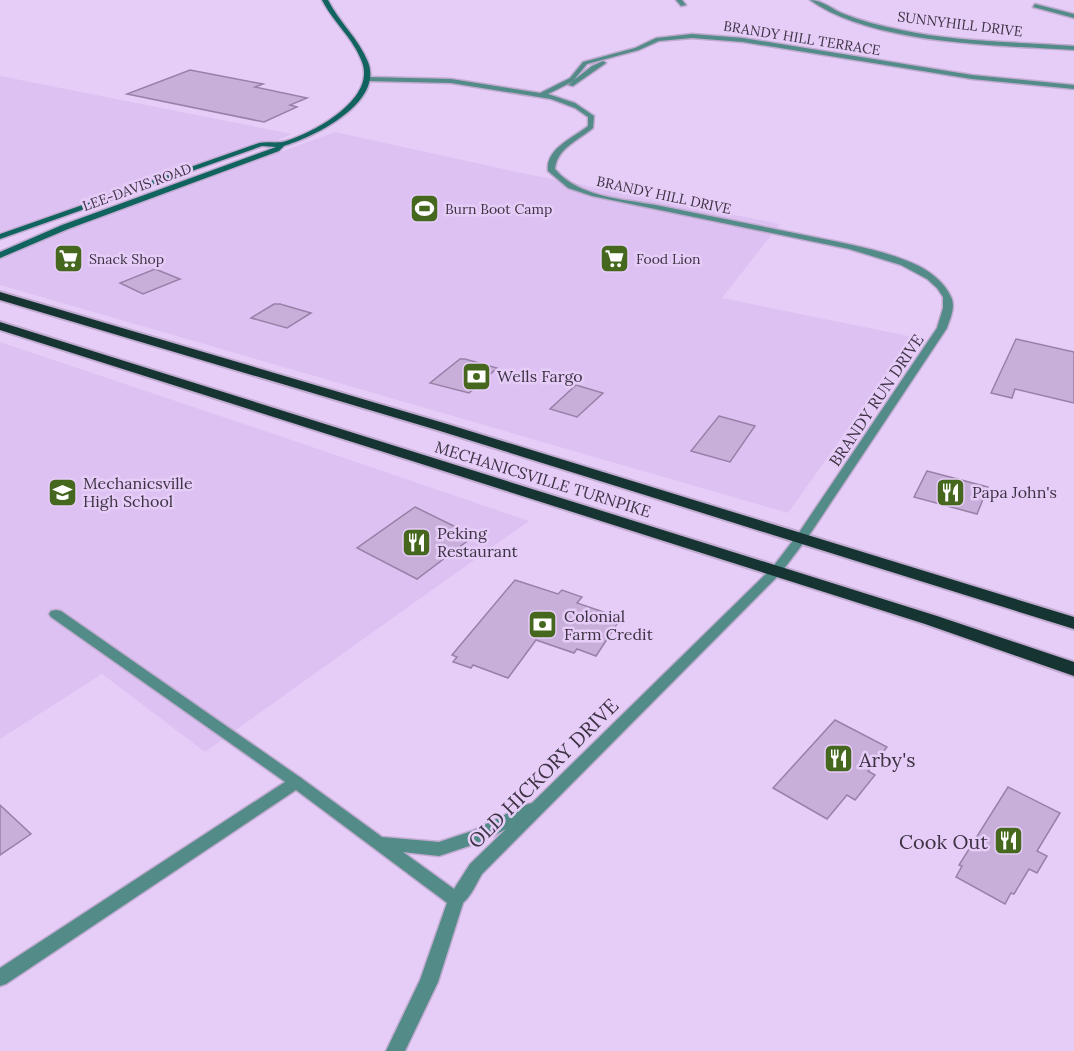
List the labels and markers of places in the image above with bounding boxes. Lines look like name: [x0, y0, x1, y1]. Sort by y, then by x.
sports icon: Burn Boot Camp: [408, 193, 440, 225]
place label: Burn Boot Camp: [445, 200, 552, 218]
supermarket icon: Snack Shop: [52, 243, 84, 275]
supermarket icon: Food Lion: [599, 243, 631, 275]
place label: Snack Shop: [89, 250, 164, 268]
place label: Food Lion: [636, 250, 701, 268]
bank icon: Wells Fargo: [460, 360, 492, 392]
place label: Wells Fargo: [497, 366, 583, 386]
place label: Mechanicsville High School: [83, 473, 193, 511]
school or university icon: Mechanicsville High School: [46, 476, 78, 508]
restaurant icon: Papa John's: [935, 476, 967, 508]
place label: Papa John's: [972, 482, 1057, 502]
place label: Peking Restaurant: [437, 523, 519, 561]
restaurant icon: Peking Restaurant: [400, 526, 432, 558]
place label: Colonial Farm Credit: [564, 606, 654, 644]
bank icon: Colonial Farm Credit: [527, 609, 559, 641]
restaurant icon: Arby's: [822, 743, 854, 775]
place label: Arby's: [858, 747, 916, 772]
restaurant icon: Cook Out: [993, 825, 1025, 857]
place label: Cook Out: [899, 829, 988, 854]

